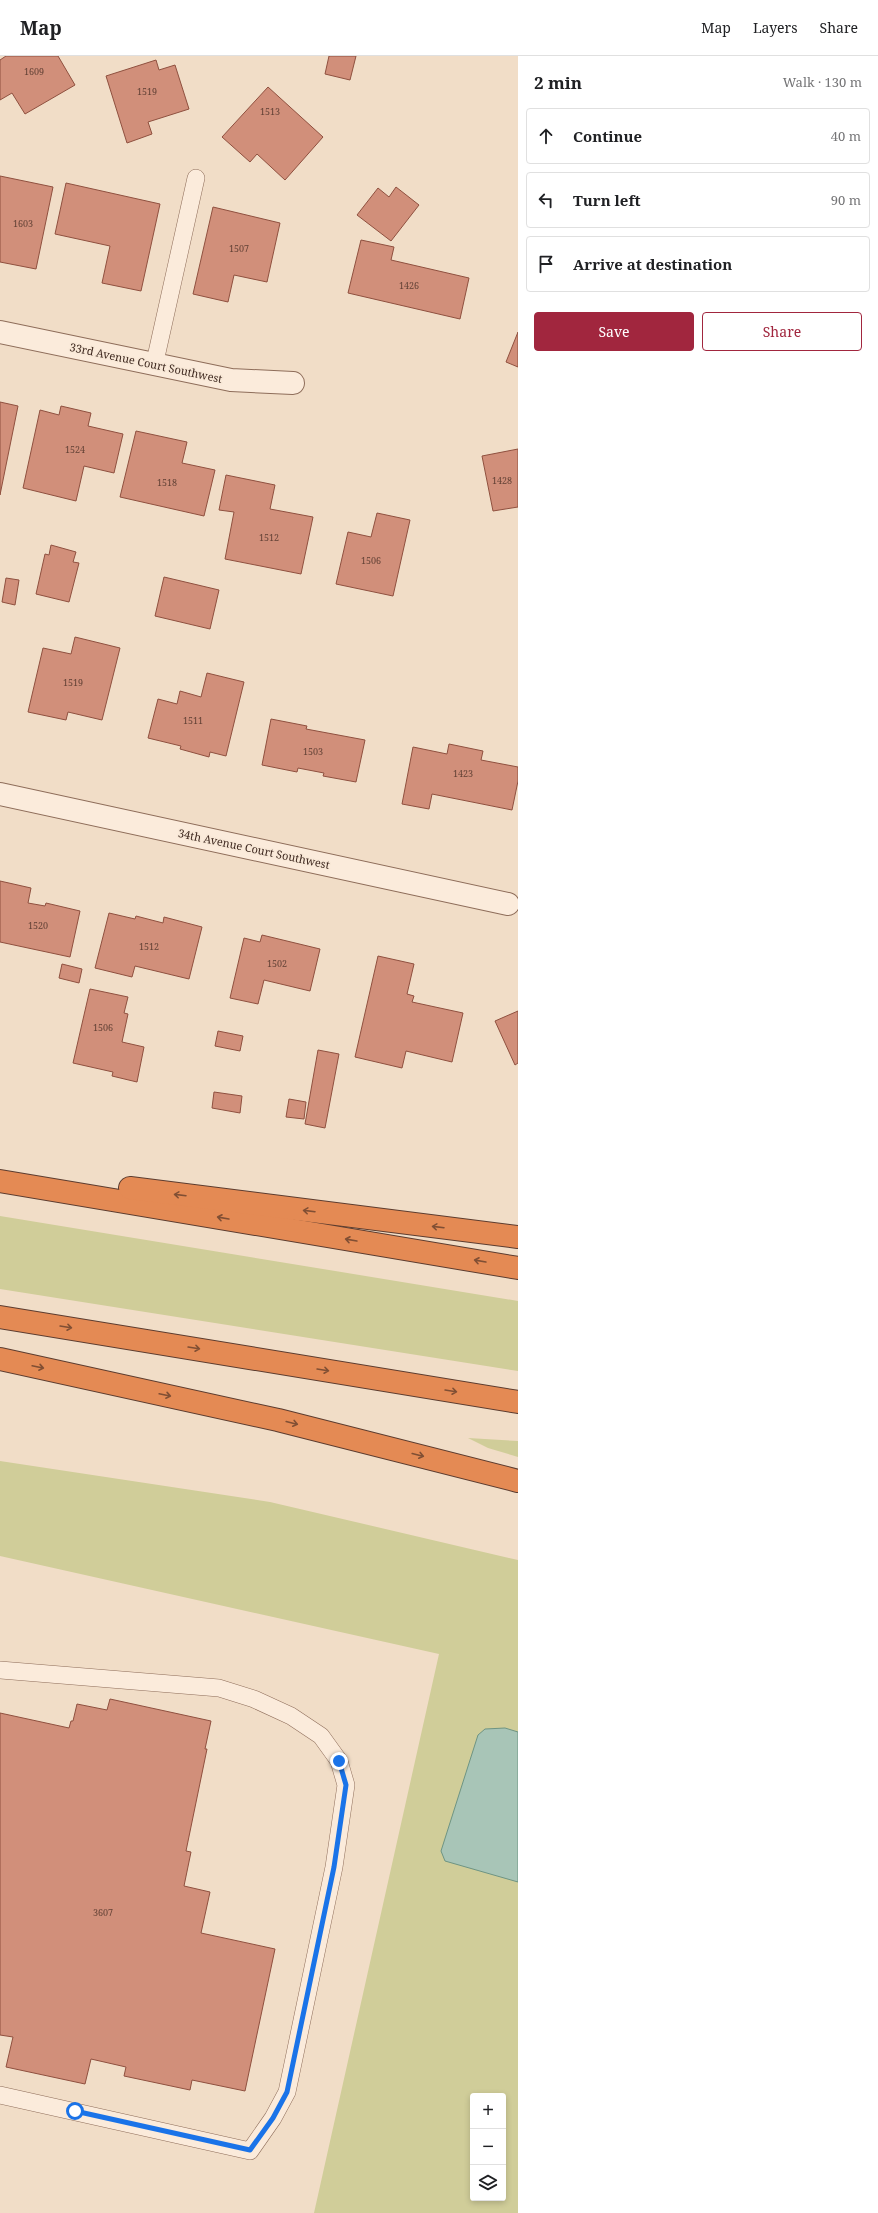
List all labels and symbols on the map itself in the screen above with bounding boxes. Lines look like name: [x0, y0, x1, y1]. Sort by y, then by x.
house number: 1609: [24, 65, 44, 78]
house number: 1519: [137, 85, 157, 98]
house number: 1513: [260, 105, 280, 118]
house number: 1603: [13, 217, 33, 230]
house number: 1507: [229, 242, 249, 255]
house number: 1426: [399, 279, 419, 292]
street label: 33rd Avenue Court Southwest: [68, 339, 224, 386]
house number: 1524: [65, 443, 85, 456]
house number: 1428: [492, 474, 512, 487]
house number: 1518: [157, 476, 177, 489]
house number: 1512: [259, 531, 279, 544]
house number: 1506: [361, 554, 381, 567]
house number: 1519: [63, 676, 83, 689]
house number: 1511: [183, 714, 203, 727]
house number: 1503: [303, 745, 323, 758]
house number: 1423: [453, 767, 473, 780]
street label: 34th Avenue Court Southwest: [177, 825, 331, 872]
house number: 1520: [28, 919, 48, 932]
house number: 1512: [139, 940, 159, 953]
house number: 1502: [267, 957, 287, 970]
house number: 1506: [93, 1021, 113, 1034]
one-way arrow: [174, 1191, 187, 1198]
one-way arrow: [303, 1207, 316, 1215]
one-way arrow: [217, 1214, 230, 1222]
one-way arrow: [432, 1223, 445, 1231]
one-way arrow: [345, 1236, 358, 1244]
one-way arrow: [473, 1257, 486, 1265]
one-way arrow: [59, 1324, 72, 1332]
one-way arrow: [187, 1345, 200, 1353]
one-way arrow: [31, 1363, 44, 1371]
one-way arrow: [316, 1366, 329, 1374]
one-way arrow: [444, 1387, 457, 1395]
one-way arrow: [158, 1391, 171, 1399]
one-way arrow: [285, 1420, 298, 1427]
one-way arrow: [411, 1452, 424, 1459]
route end: [330, 1752, 348, 1770]
house number: 3607: [93, 1906, 113, 1919]
route start: [66, 2102, 84, 2120]

